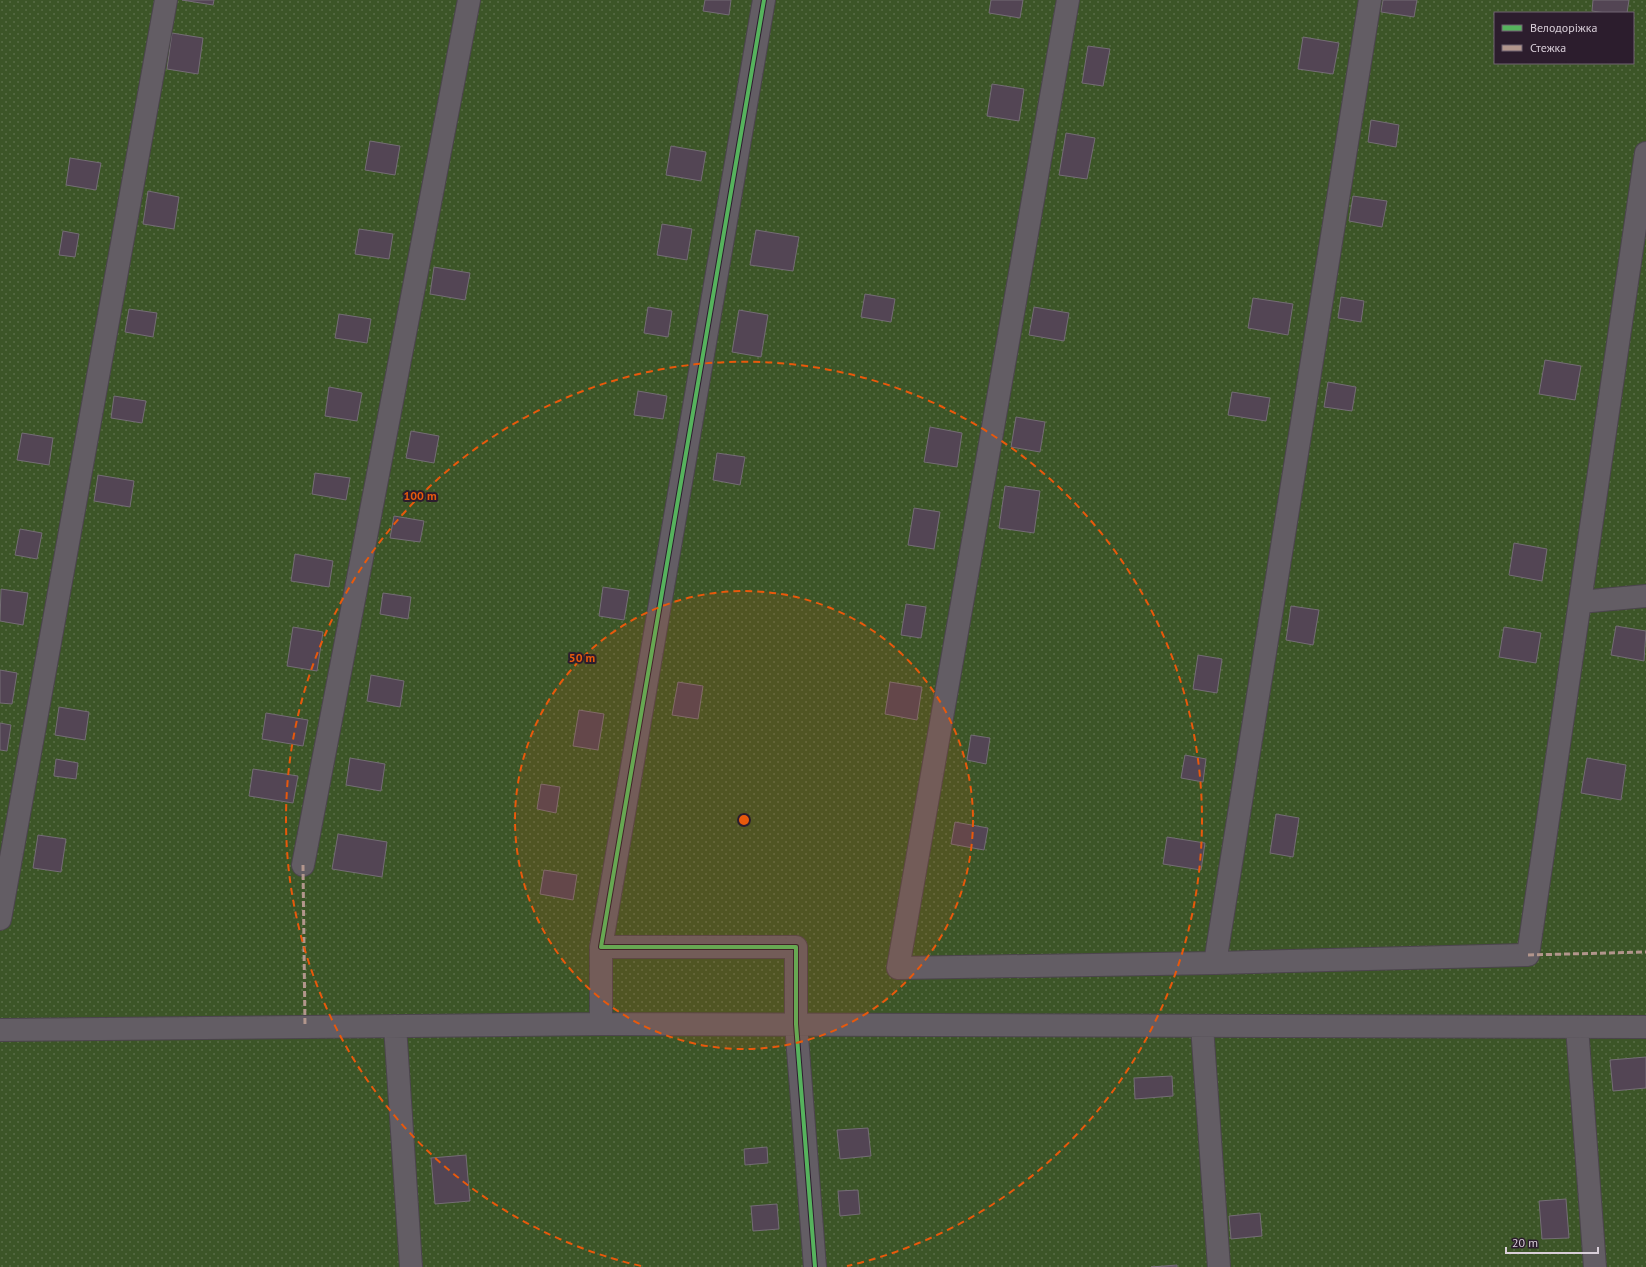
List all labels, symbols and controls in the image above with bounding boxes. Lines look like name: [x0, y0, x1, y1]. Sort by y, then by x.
legend: [1494, 12, 1634, 64]
text: Велодоріжка: [1530, 20, 1598, 35]
text: Стежка: [1530, 40, 1566, 55]
text: 100 m: [403, 488, 437, 503]
text: 50 m: [569, 650, 595, 665]
centre of rings: [737, 813, 751, 827]
scale bar: [1506, 1229, 1598, 1255]
text: 20 m: [1512, 1235, 1538, 1250]

